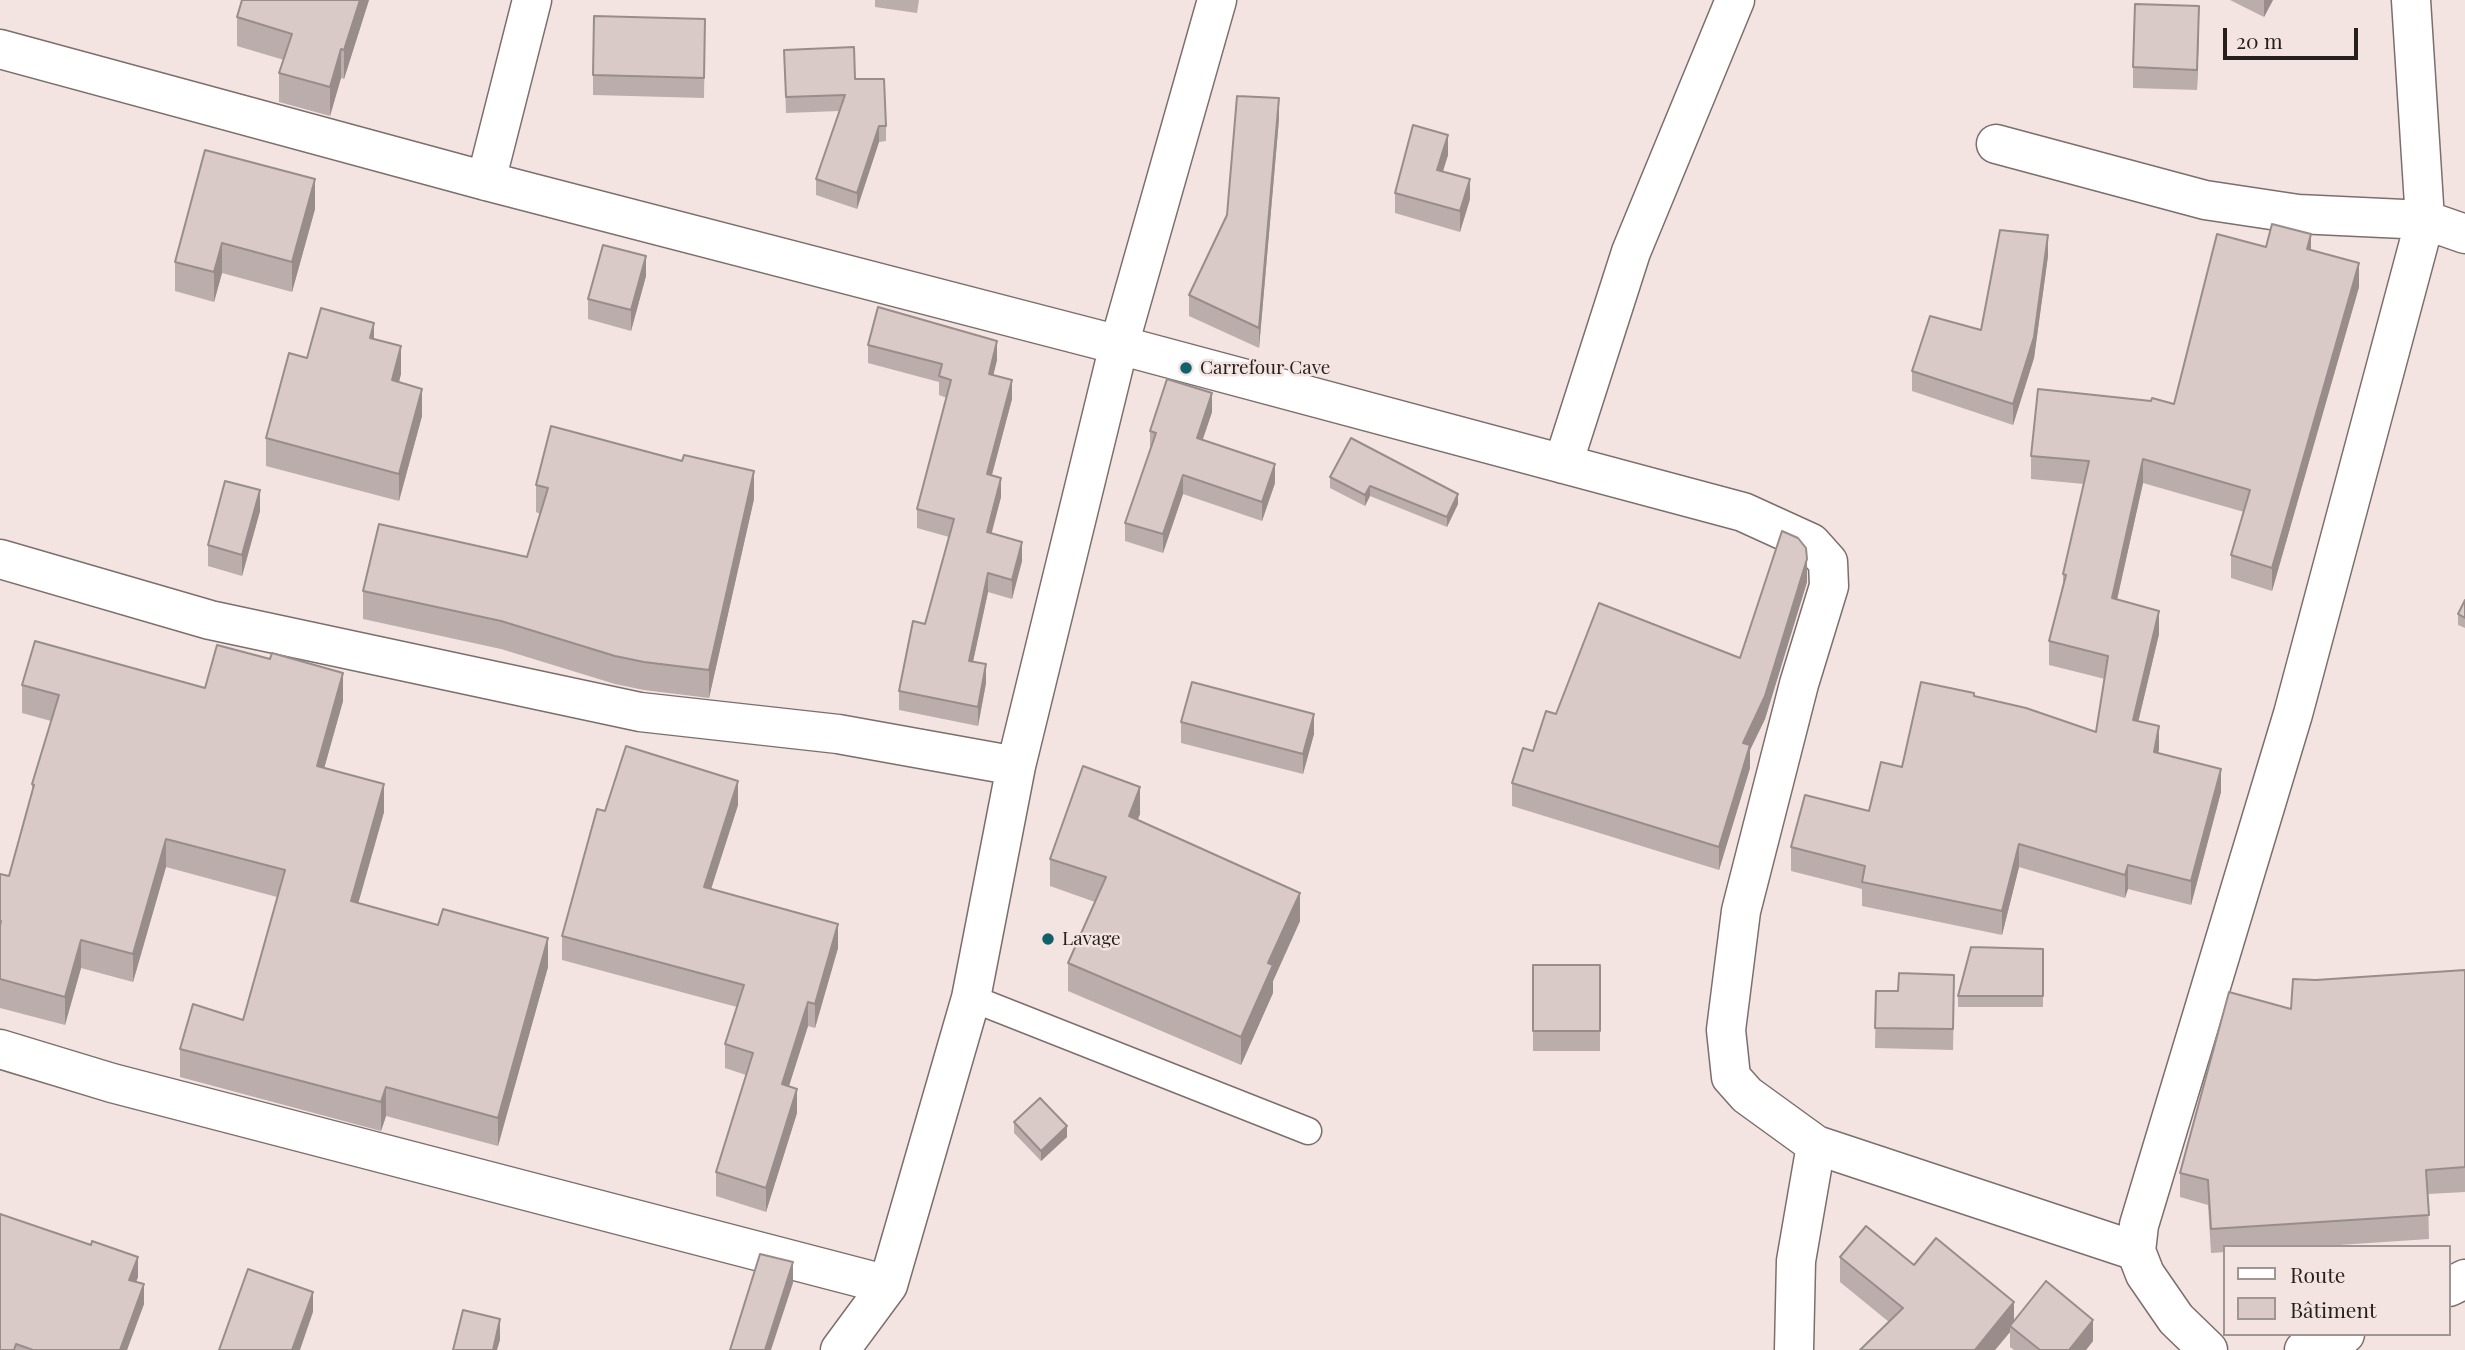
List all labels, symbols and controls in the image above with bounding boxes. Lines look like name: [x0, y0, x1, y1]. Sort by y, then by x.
scale bar: [2227, 14, 2362, 58]
text: 20 m: [2236, 26, 2283, 54]
place label: Carrefour Cave: [1200, 357, 1330, 379]
marker: Carrefour Cave: [1178, 360, 1194, 376]
place label: Lavage: [1062, 928, 1121, 950]
marker: Lavage: [1040, 931, 1056, 947]
legend: [2224, 1245, 2451, 1336]
text: Route: [2290, 1260, 2345, 1288]
text: Bâtiment: [2290, 1295, 2376, 1323]

